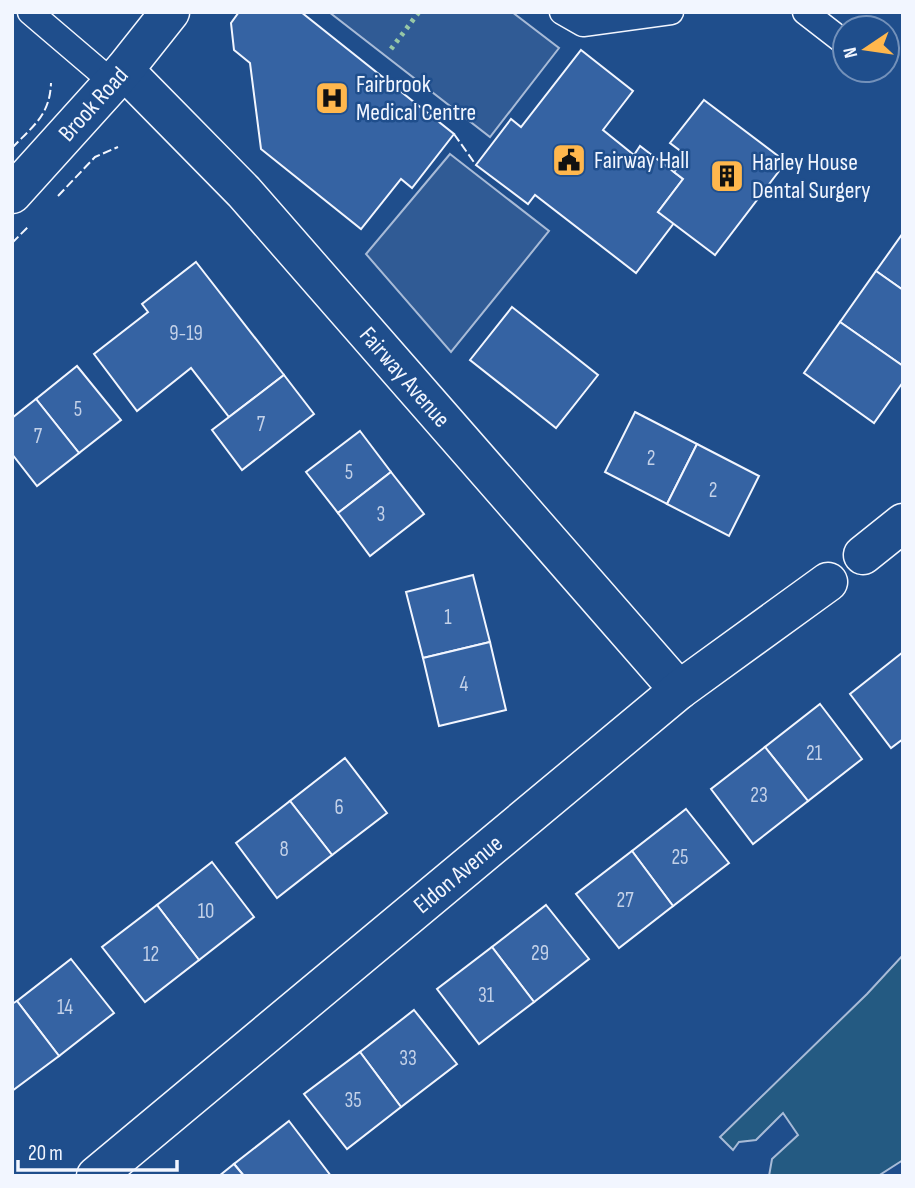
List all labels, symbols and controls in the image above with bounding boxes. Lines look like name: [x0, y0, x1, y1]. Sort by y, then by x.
north arrow: [831, 14, 901, 84]
text: N: [839, 45, 863, 60]
street label: Brook Road: [52, 61, 134, 148]
place label: Fairbrook Medical Centre: [356, 70, 476, 127]
hospital icon: Fairbrook Medical Centre: [313, 79, 351, 117]
public building icon: Fairway Hall: [550, 141, 588, 179]
place label: Fairway Hall: [594, 146, 689, 175]
place label: Harley House Dental Surgery: [752, 148, 871, 205]
building icon: Harley House Dental Surgery: [708, 157, 746, 195]
house number: 9-19: [169, 321, 203, 346]
street label: Fairway Avenue: [353, 321, 456, 433]
house number: 5: [74, 397, 82, 422]
house number: 7: [257, 412, 266, 437]
house number: 7: [34, 424, 43, 449]
house number: 2: [647, 446, 655, 471]
house number: 5: [345, 460, 353, 485]
house number: 2: [709, 478, 717, 503]
house number: 3: [377, 502, 385, 527]
house number: 1: [444, 605, 452, 630]
house number: 4: [460, 672, 469, 697]
house number: 21: [806, 741, 823, 766]
house number: 23: [750, 783, 768, 808]
house number: 6: [334, 795, 344, 820]
street label: Eldon Avenue: [408, 829, 509, 920]
house number: 8: [279, 837, 289, 862]
house number: 25: [671, 845, 689, 870]
house number: 27: [616, 888, 634, 913]
house number: 10: [198, 899, 214, 924]
house number: 29: [531, 941, 549, 966]
house number: 12: [143, 942, 159, 967]
house number: 31: [478, 983, 495, 1008]
house number: 14: [57, 995, 73, 1020]
house number: 33: [399, 1046, 417, 1071]
house number: 35: [344, 1088, 362, 1113]
scale bar: [18, 1128, 177, 1172]
text: 20 m: [28, 1141, 63, 1166]

